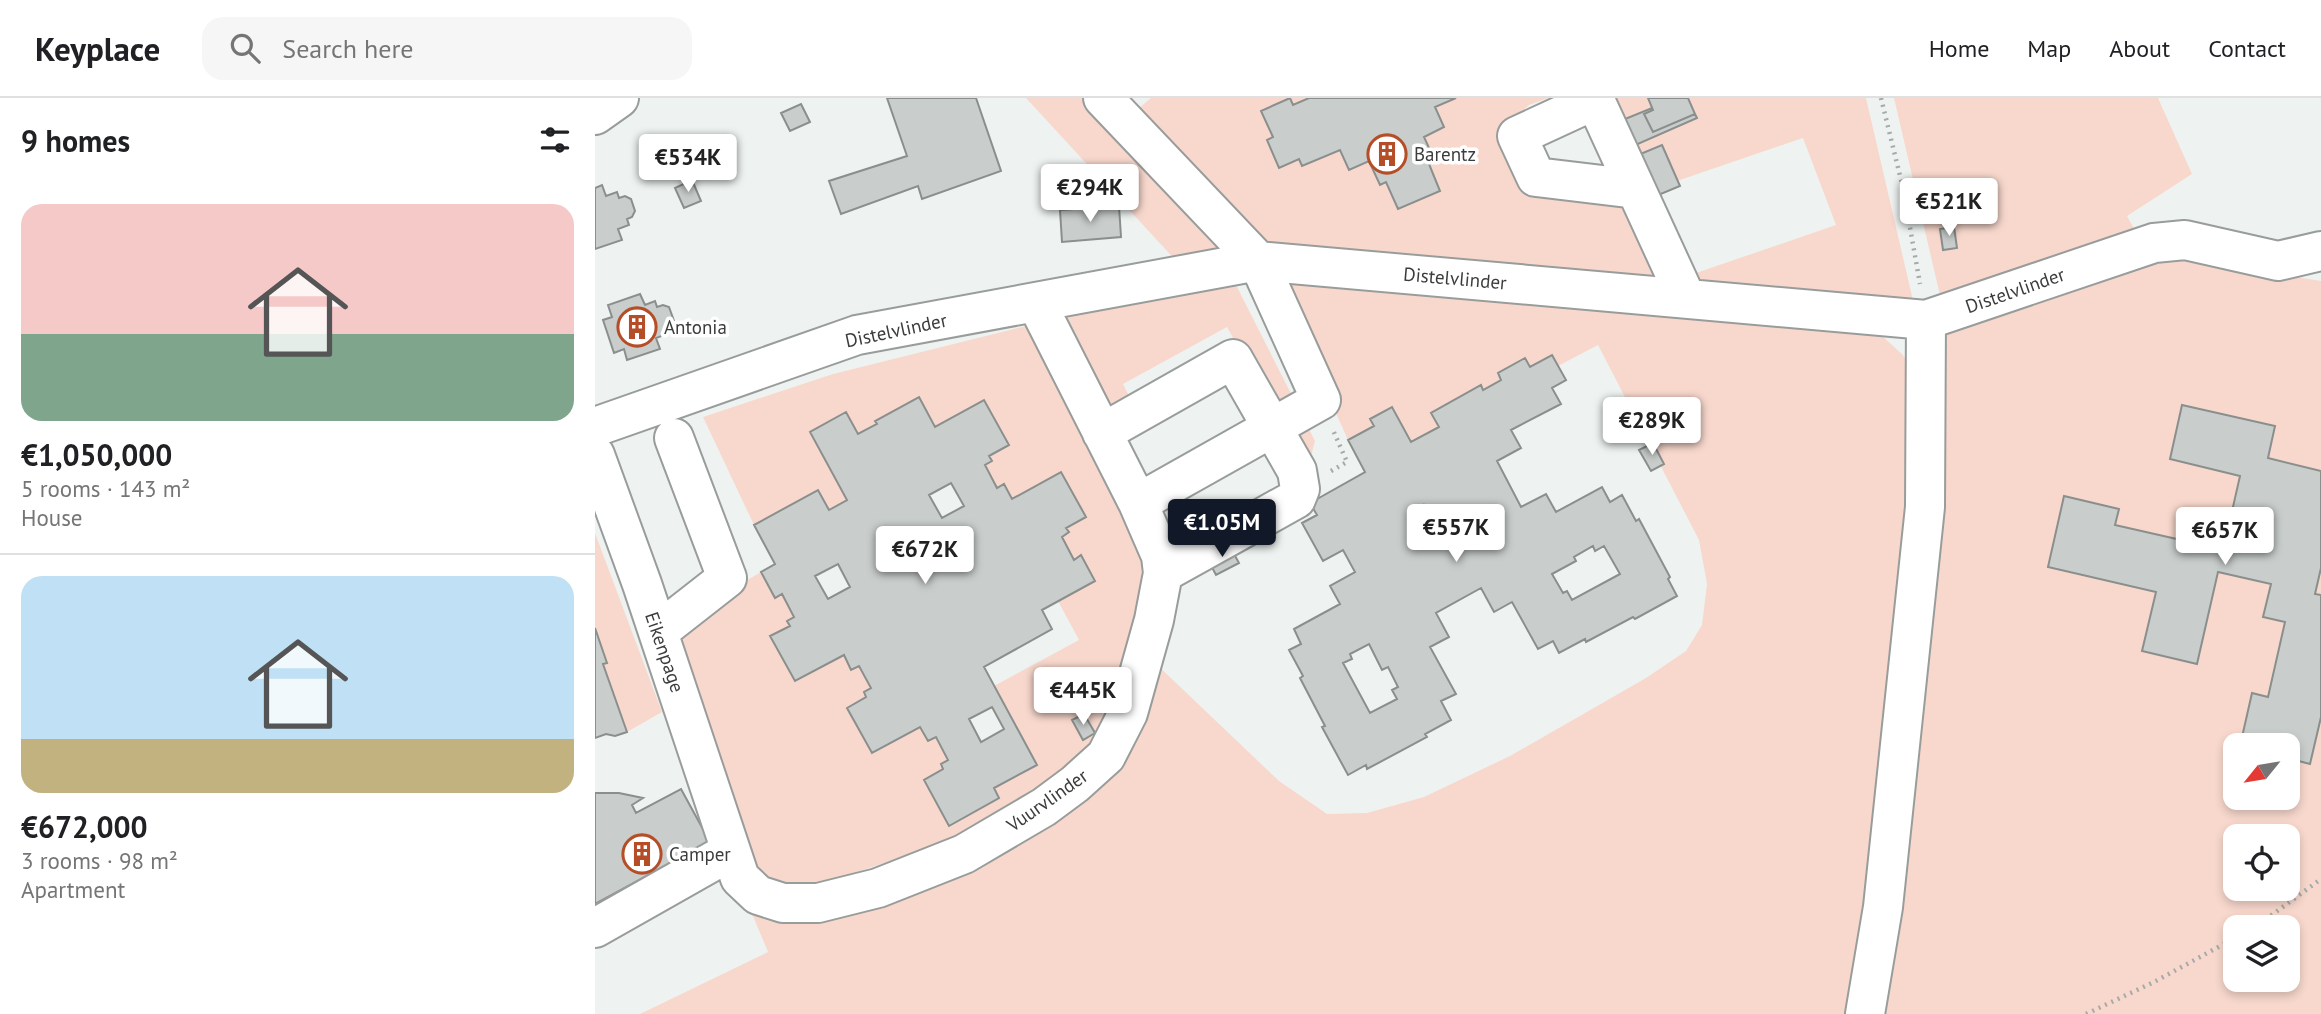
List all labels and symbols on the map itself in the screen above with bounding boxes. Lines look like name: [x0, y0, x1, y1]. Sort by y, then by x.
building icon: Barentz: [1366, 133, 1408, 175]
pin: €534K: [639, 134, 737, 194]
place label: Barentz: [1414, 142, 1476, 166]
pin: €294K: [1041, 164, 1139, 224]
pin: €521K: [1900, 178, 1998, 238]
street label: Distelvlinder: [1402, 262, 1508, 295]
street label: Distelvlinder: [1962, 262, 2068, 318]
building icon: Antonia: [616, 306, 658, 348]
street label: Distelvlinder: [843, 307, 950, 352]
place label: Antonia: [664, 315, 727, 339]
pin: €289K: [1603, 398, 1701, 457]
pin: €1.05M: [1165, 500, 1279, 559]
pin: €557K: [1407, 504, 1505, 564]
pin: €657K: [2176, 508, 2274, 567]
pin: €672K: [876, 526, 974, 586]
street label: Eikenpage: [640, 608, 690, 696]
pin: €445K: [1034, 668, 1132, 727]
north arrow: [2223, 733, 2299, 810]
street label: Vuurvlinder: [1001, 763, 1093, 837]
building icon: Camper: [621, 833, 663, 875]
place label: Camper: [669, 842, 731, 866]

